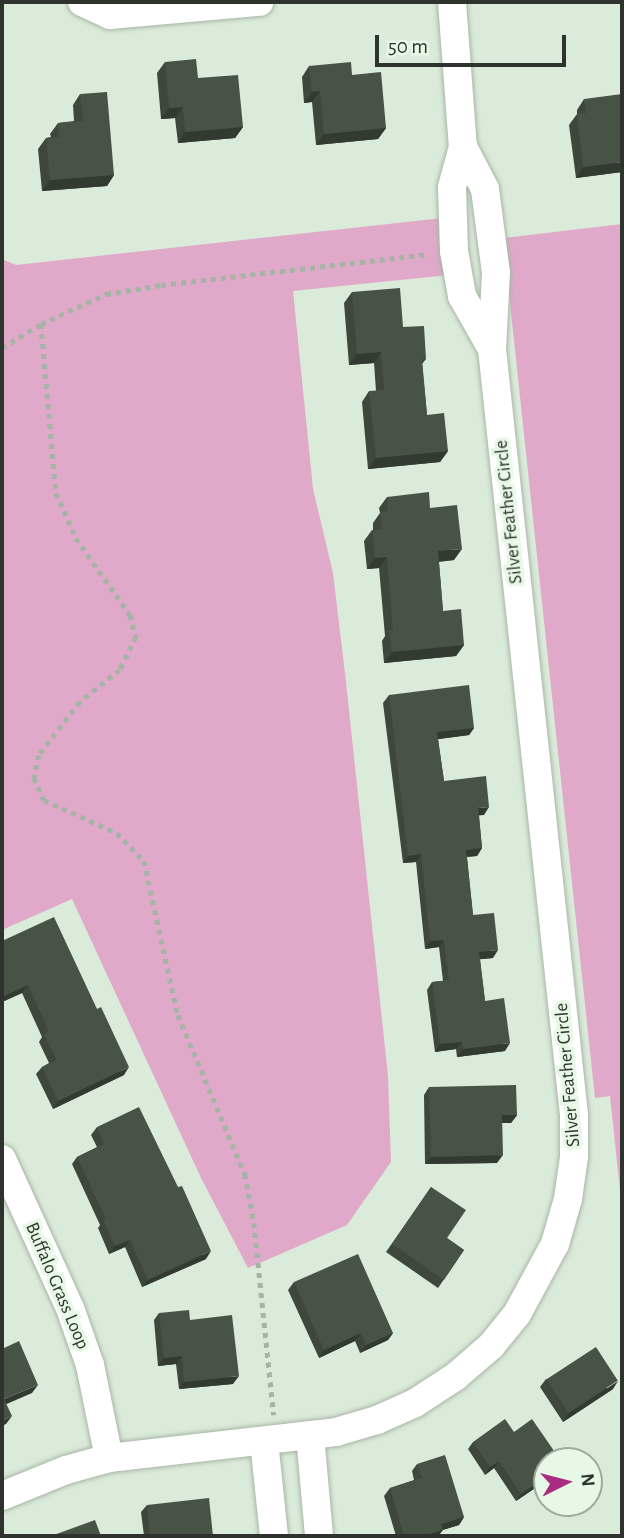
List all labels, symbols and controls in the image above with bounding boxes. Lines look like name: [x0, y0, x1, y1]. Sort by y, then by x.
scale bar: [379, 21, 570, 65]
text: 50 m: [388, 36, 428, 57]
street label: Silver Feather Circle: [490, 439, 528, 585]
street label: Silver Feather Circle: [550, 1002, 586, 1148]
street label: Buffalo Grass Loop: [20, 1219, 94, 1353]
north arrow: [533, 1447, 603, 1517]
text: N: [577, 1472, 598, 1488]

